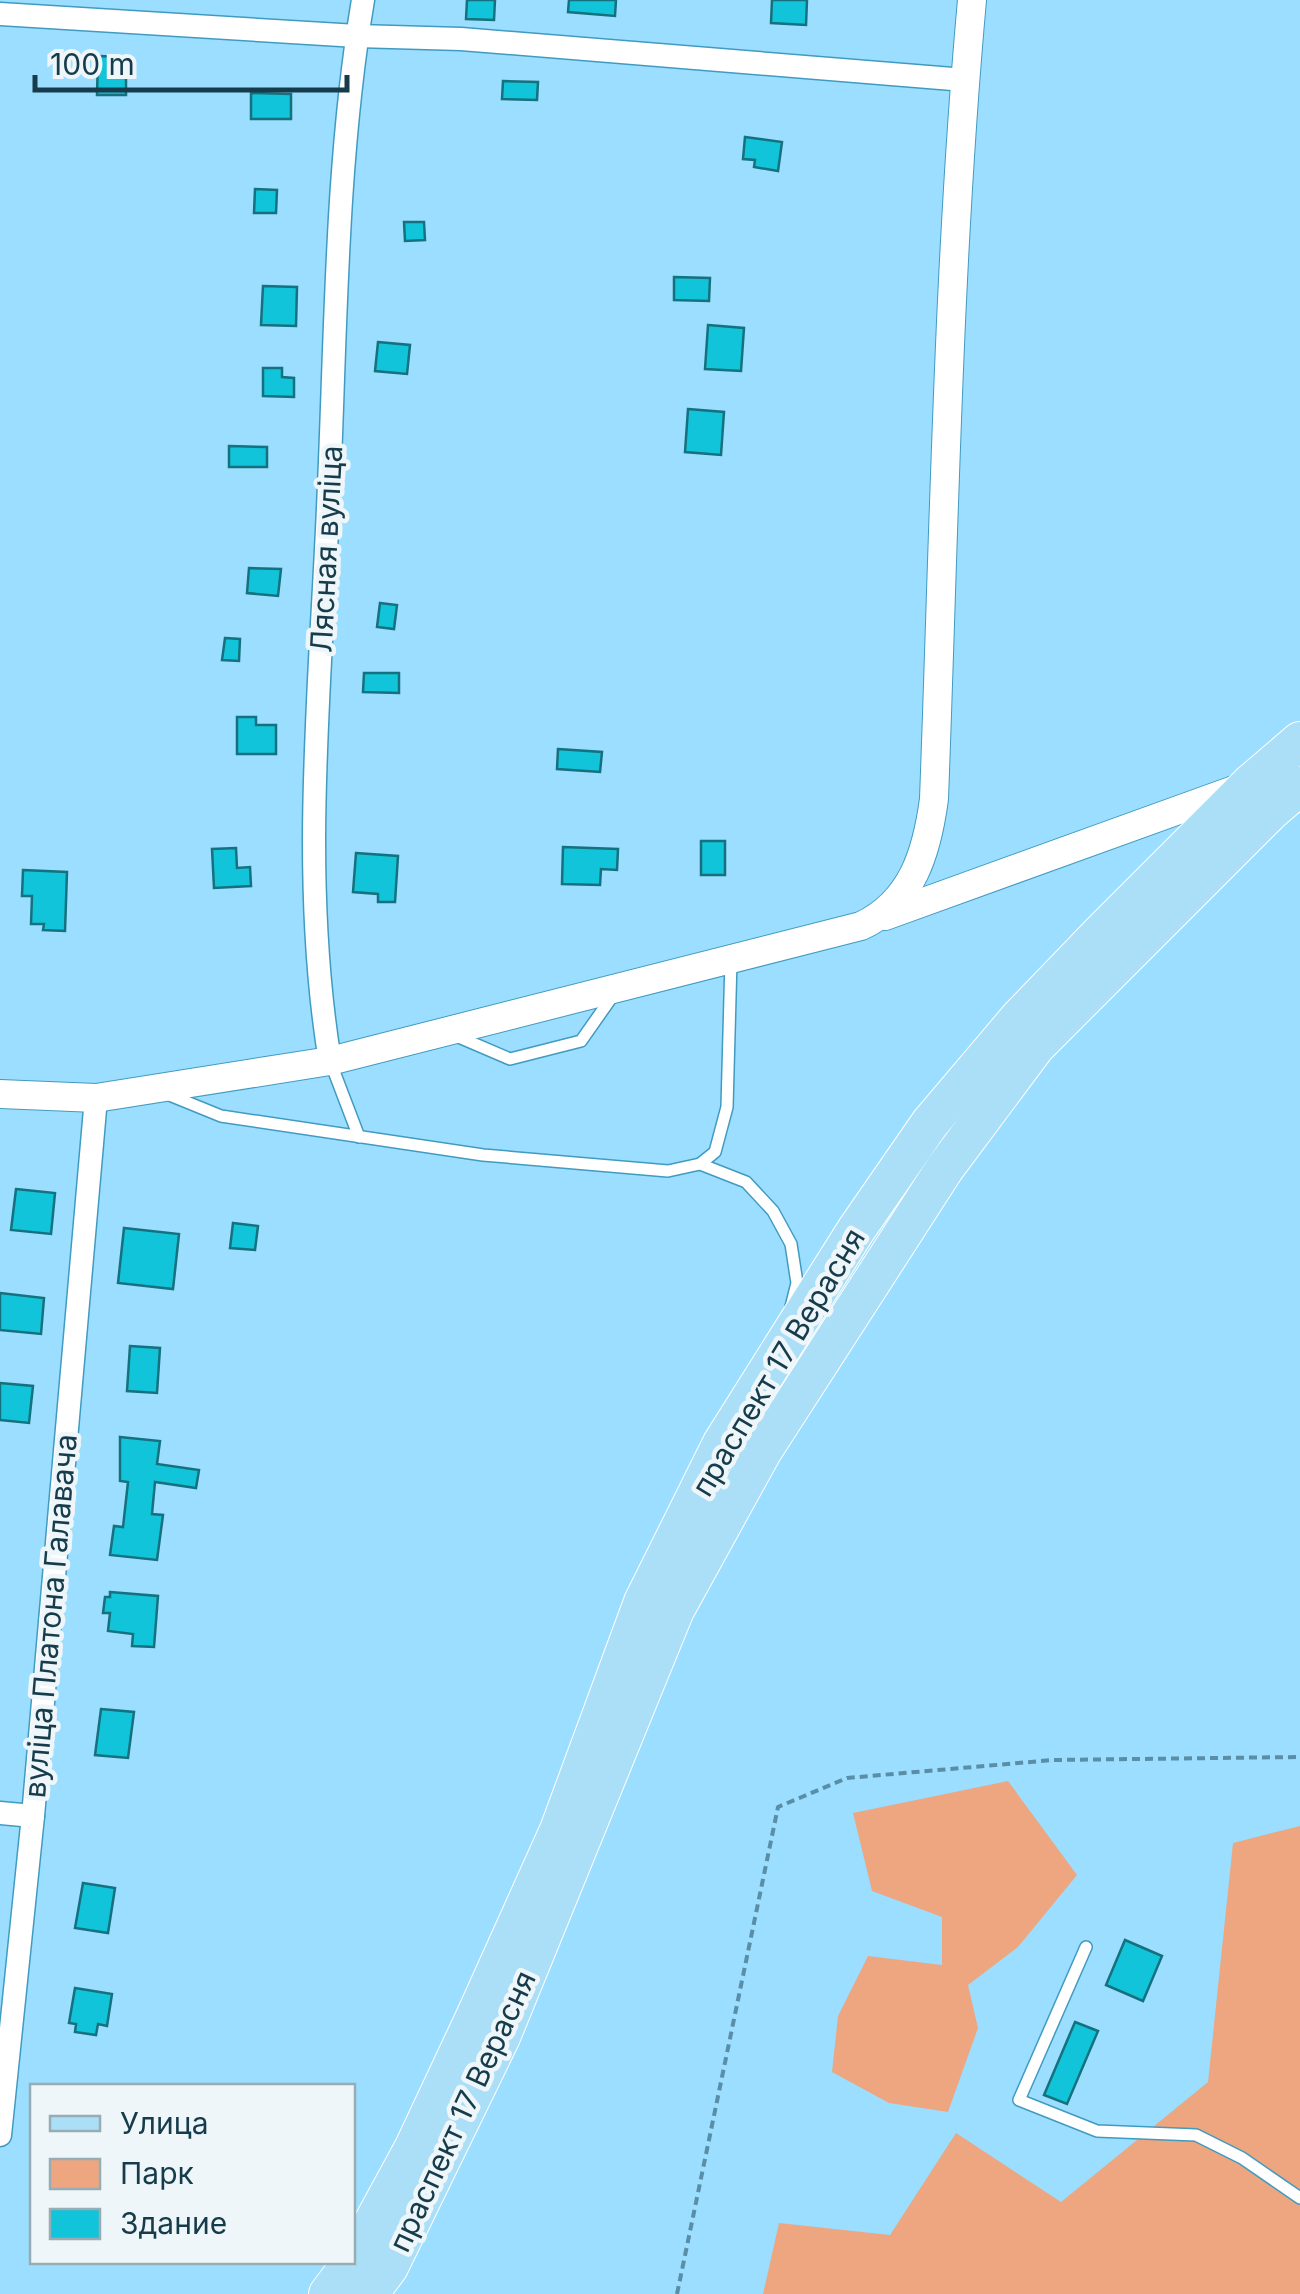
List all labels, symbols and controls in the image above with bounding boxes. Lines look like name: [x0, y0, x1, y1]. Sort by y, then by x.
scale bar: [35, 30, 348, 92]
text: 100 m: [50, 46, 135, 82]
street label: Лясная вуліца: [303, 444, 349, 654]
street label: праспект 17 Верасня: [684, 1222, 872, 1502]
street label: вуліца Платона Галавача: [16, 1433, 84, 1799]
street label: праспект 17 Верасня: [381, 1965, 543, 2257]
legend: [30, 2084, 355, 2264]
text: Улица: [120, 2105, 209, 2141]
text: Парк: [120, 2155, 194, 2191]
text: Здание: [120, 2205, 227, 2241]

